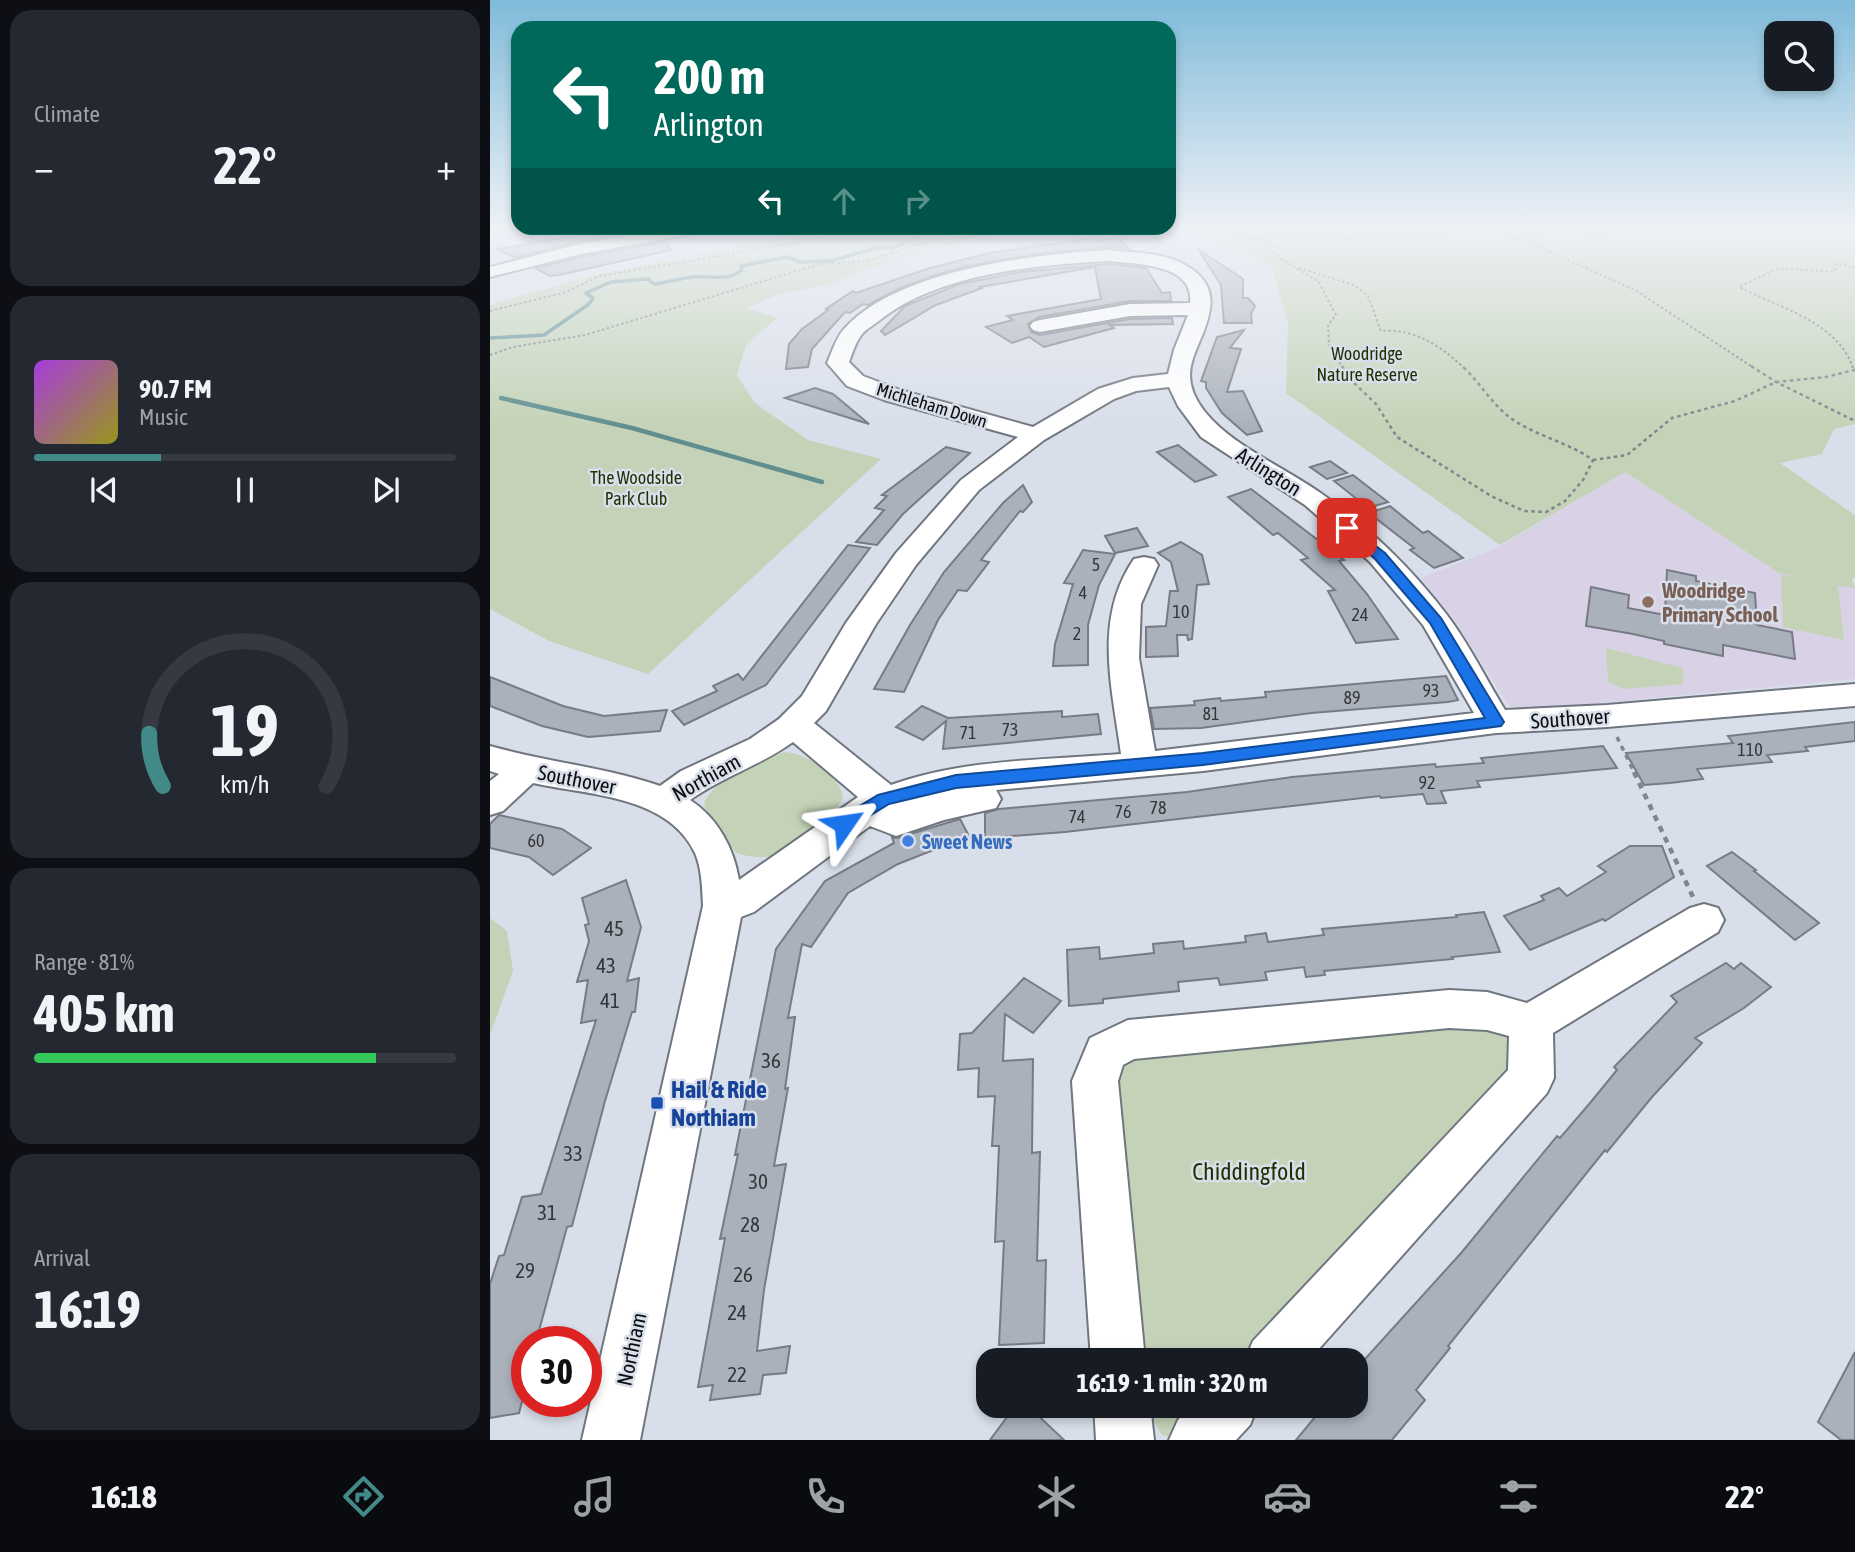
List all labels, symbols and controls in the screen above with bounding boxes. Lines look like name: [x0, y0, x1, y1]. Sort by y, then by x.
map controls: [1764, 21, 1834, 91]
button: search: [1764, 21, 1834, 91]
text: 200 m: [654, 48, 765, 104]
icon: left: [539, 49, 630, 140]
text: Climate: [34, 101, 100, 127]
text: Arlington: [654, 106, 764, 143]
text: 22°: [213, 135, 277, 195]
text: −: [34, 145, 54, 188]
text: +: [436, 145, 456, 188]
icon: left: [752, 182, 790, 220]
icon: ahead: [825, 182, 863, 220]
icon: right: [898, 182, 936, 220]
park label: Woodridge Nature Reserve: [1316, 343, 1418, 385]
text: 90.7 FM: [139, 374, 212, 404]
street label: Michleham Down: [874, 378, 990, 432]
text: Music: [139, 404, 187, 430]
street label: Arlington: [1232, 442, 1306, 500]
park label: The Woodside Park Club: [590, 467, 682, 509]
icon: previous: [85, 471, 123, 509]
icon: pause: [226, 471, 264, 509]
icon: next: [367, 471, 405, 509]
pin: [1317, 498, 1377, 558]
icon: arrive: [1328, 509, 1366, 547]
house number: 5: [1092, 554, 1100, 575]
place label: Woodridge Primary School: [1661, 578, 1778, 626]
house number: 4: [1079, 582, 1087, 603]
marker: Woodridge Primary School: [1640, 594, 1656, 610]
house number: 10: [1173, 601, 1189, 622]
house number: 24: [1352, 604, 1368, 625]
house number: 2: [1073, 623, 1081, 644]
house number: 93: [1423, 680, 1439, 701]
house number: 89: [1344, 687, 1360, 708]
text: 19: [211, 688, 279, 771]
house number: 81: [1203, 703, 1219, 724]
street label: Southover: [1530, 703, 1611, 733]
house number: 73: [1002, 719, 1018, 740]
house number: 71: [960, 722, 976, 743]
house number: 110: [1737, 739, 1763, 760]
street label: Northiam: [668, 749, 744, 805]
street label: Southover: [536, 760, 619, 798]
text: km/h: [220, 770, 270, 798]
house number: 92: [1419, 772, 1435, 793]
position arrow: [807, 787, 881, 861]
house number: 78: [1150, 797, 1166, 818]
house number: 76: [1115, 801, 1131, 822]
house number: 74: [1069, 806, 1085, 827]
place label: Sweet News: [922, 829, 1013, 853]
house number: 60: [528, 830, 544, 851]
marker: Sweet News: [900, 833, 916, 849]
house number: 45: [604, 916, 624, 940]
text: Range · 81%: [34, 949, 134, 975]
house number: 43: [596, 953, 616, 977]
text: 405 km: [34, 983, 175, 1043]
house number: 41: [600, 988, 620, 1012]
house number: 36: [761, 1048, 781, 1072]
place label: Hail & Ride Northiam: [671, 1076, 767, 1131]
marker: Hail & Ride Northiam: [649, 1095, 665, 1111]
house number: 33: [563, 1141, 583, 1165]
park label: Chiddingfold: [1192, 1158, 1306, 1185]
house number: 30: [748, 1169, 768, 1193]
house number: 31: [537, 1200, 557, 1224]
house number: 28: [740, 1212, 760, 1236]
text: Arrival: [34, 1245, 90, 1271]
house number: 29: [515, 1258, 535, 1282]
house number: 26: [733, 1262, 753, 1286]
text: 16:19: [34, 1279, 141, 1339]
house number: 24: [727, 1300, 747, 1324]
street label: Northiam: [612, 1310, 650, 1388]
speed limit sign: 30: [511, 1326, 602, 1417]
house number: 22: [727, 1362, 747, 1386]
text: 16:19 · 1 min · 320 m: [1077, 1368, 1267, 1398]
icon: directions: [339, 1472, 388, 1521]
icon: music: [570, 1472, 619, 1521]
icon: phone: [801, 1472, 850, 1521]
icon: climate: [1032, 1472, 1081, 1521]
icon: car: [1263, 1472, 1312, 1521]
icon: filters: [1494, 1472, 1543, 1521]
text: 16:18: [91, 1478, 157, 1515]
text: 22°: [1725, 1478, 1764, 1515]

